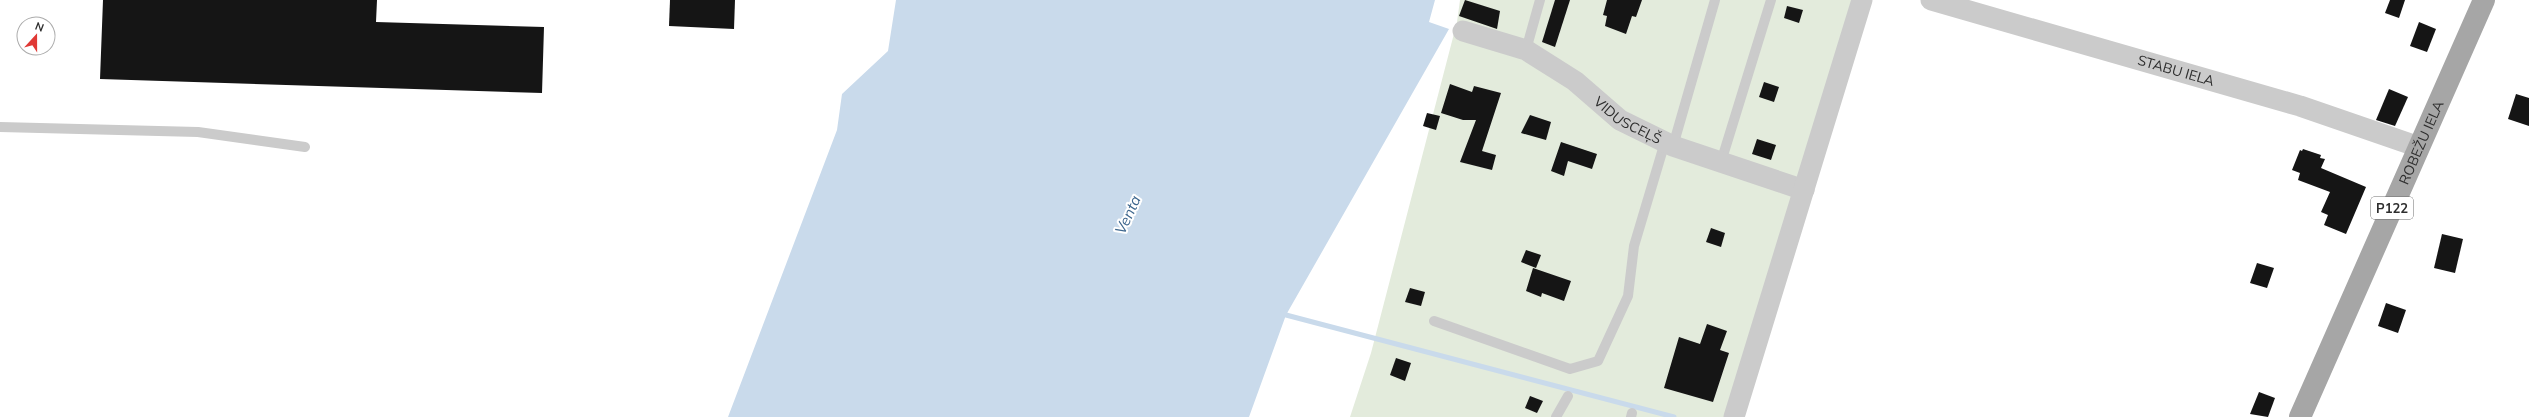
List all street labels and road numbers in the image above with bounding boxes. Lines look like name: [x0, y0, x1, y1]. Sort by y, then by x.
street label: STABU IELA: [2136, 51, 2217, 90]
street label: VIDUSCEĻŠ: [1590, 92, 1665, 148]
street label: ROBEŽU IELA: [2395, 97, 2448, 187]
road number: P122: [2371, 197, 2413, 219]

